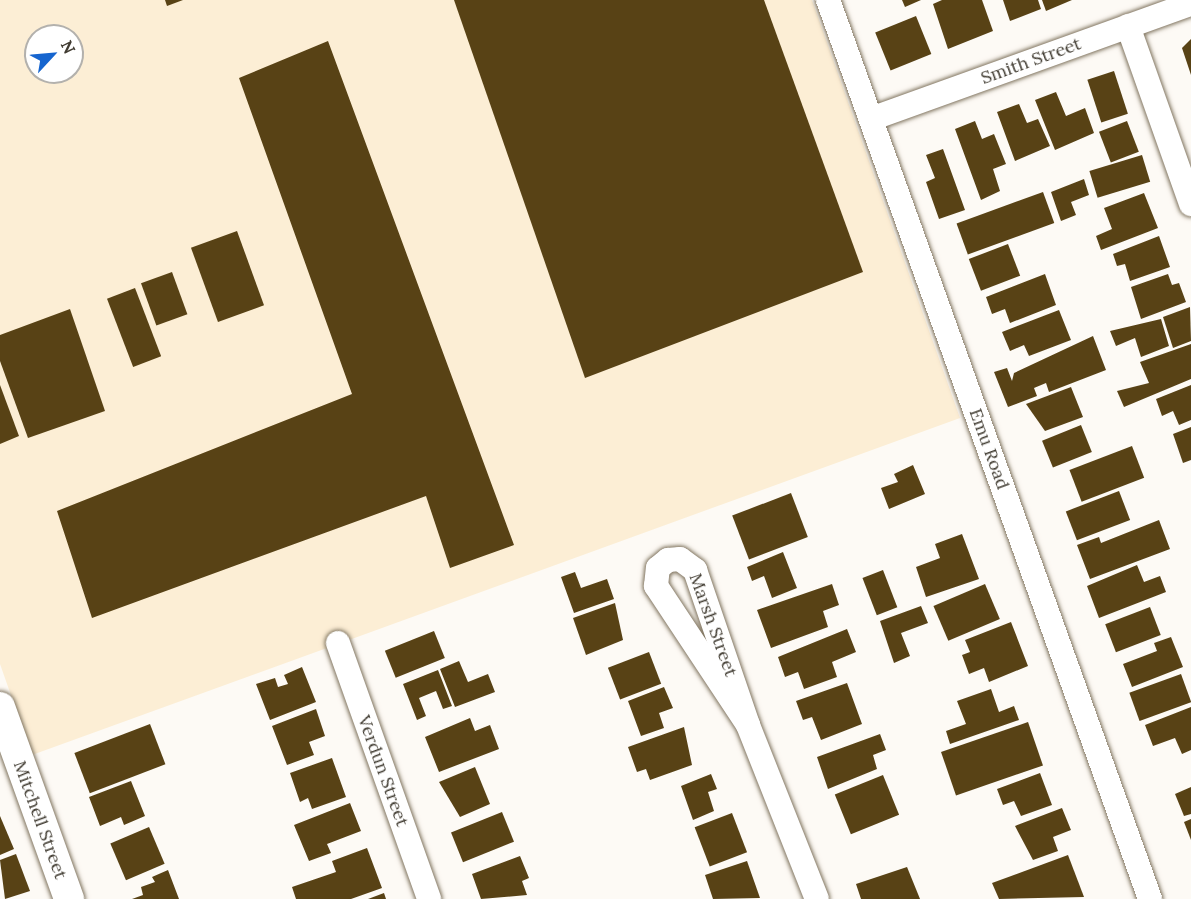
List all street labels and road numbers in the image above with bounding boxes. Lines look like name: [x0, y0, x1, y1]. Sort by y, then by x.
street label: Smith Street: [978, 33, 1084, 89]
street label: Emu Road: [964, 406, 1014, 492]
street label: Marsh Street: [684, 570, 742, 680]
street label: Verdun Street: [353, 712, 413, 830]
street label: Mitchell Street: [9, 758, 71, 882]

